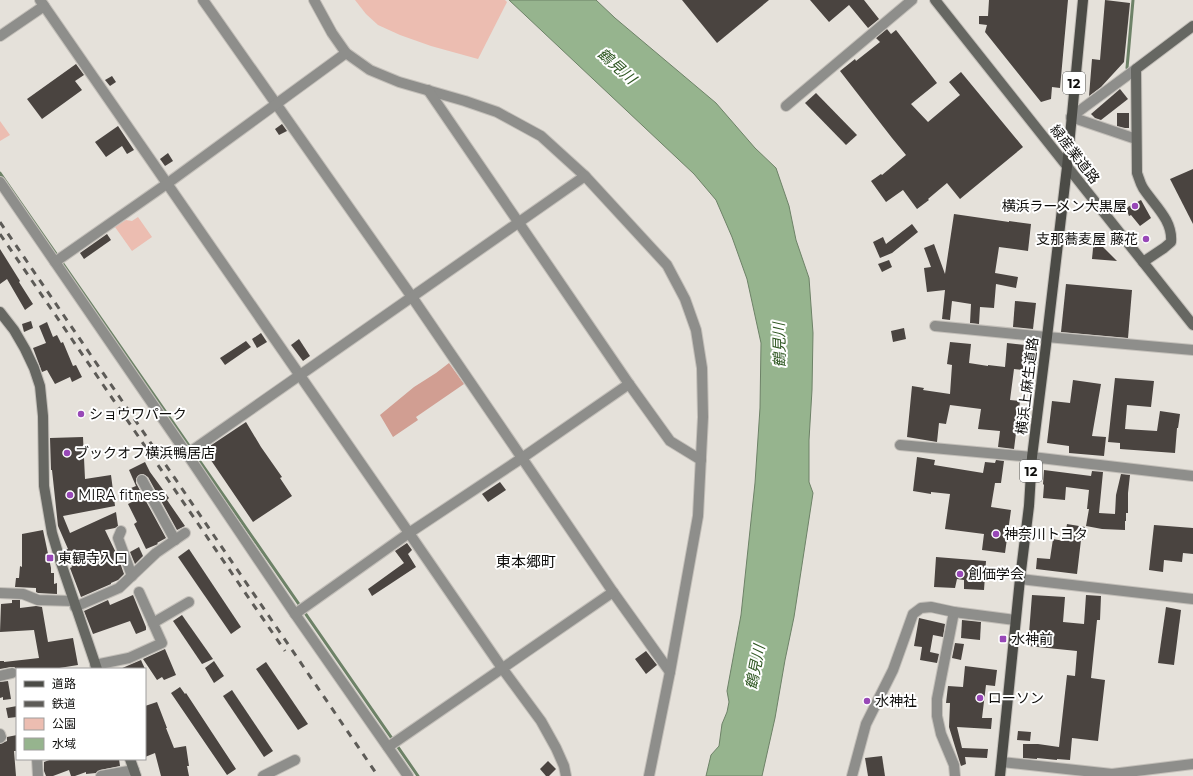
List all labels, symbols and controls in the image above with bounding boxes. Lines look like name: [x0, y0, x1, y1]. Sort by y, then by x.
water label: 鶴見川: [594, 44, 642, 89]
road number: 12: [1063, 72, 1085, 94]
street label: 緑産業道路: [1046, 121, 1104, 187]
place label: 横浜ラーメン大黒屋: [1002, 197, 1127, 215]
marker: 横浜ラーメン大黒屋: [1130, 201, 1140, 211]
place label: 支那蕎麦屋 藤花: [1036, 230, 1138, 248]
marker: 支那蕎麦屋 藤花: [1141, 234, 1151, 244]
water label: 鶴見川: [769, 320, 789, 368]
street label: 横浜上麻生道路: [1012, 336, 1042, 436]
place label: ショウワパーク: [89, 405, 187, 423]
marker: ショウワパーク: [76, 409, 86, 419]
place label: ブックオフ横浜鴨居店: [75, 444, 215, 462]
marker: ブックオフ横浜鴨居店: [62, 448, 72, 458]
road number: 12: [1020, 460, 1042, 482]
place label: MIRA fitness: [78, 486, 165, 504]
marker: MIRA fitness: [65, 490, 75, 500]
place label: 神奈川トヨタ: [1004, 525, 1088, 543]
marker: 神奈川トヨタ: [991, 529, 1001, 539]
place label: 東観寺入口: [58, 549, 128, 567]
district label: 東本郷町: [496, 552, 556, 571]
marker: 東観寺入口: [45, 553, 55, 563]
place label: 創価学会: [968, 565, 1024, 583]
marker: 創価学会: [955, 569, 965, 579]
place label: 水神前: [1011, 630, 1053, 648]
marker: 水神前: [998, 634, 1008, 644]
water label: 鶴見川: [741, 641, 769, 691]
legend: [16, 668, 146, 760]
text: 道路: [52, 676, 76, 691]
place label: ローソン: [988, 689, 1044, 707]
place label: 水神社: [875, 692, 917, 710]
marker: ローソン: [975, 693, 985, 703]
text: 鉄道: [52, 696, 76, 711]
marker: 水神社: [862, 696, 872, 706]
text: 公園: [52, 716, 76, 731]
text: 水域: [52, 736, 76, 751]

